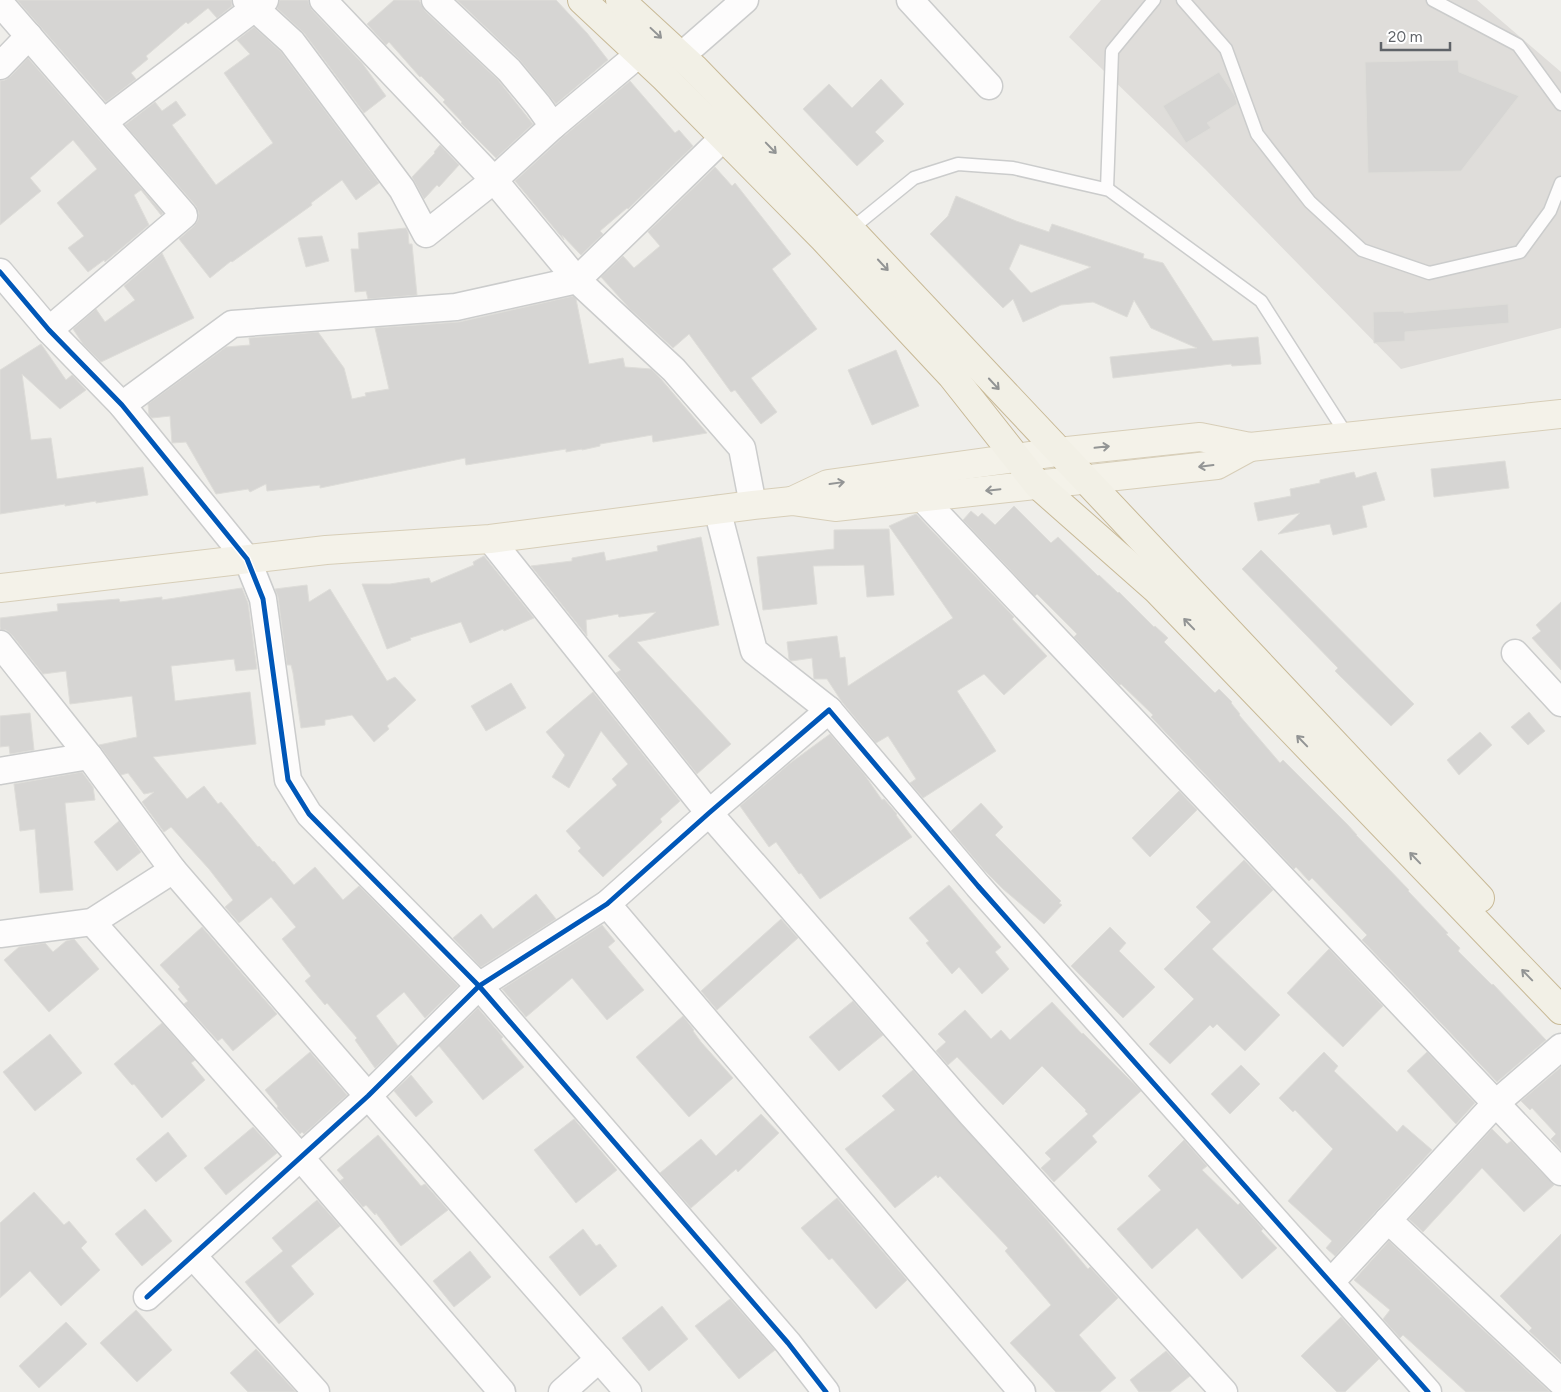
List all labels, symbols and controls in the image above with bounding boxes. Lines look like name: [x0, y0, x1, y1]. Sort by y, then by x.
scale bar: [1381, 20, 1450, 52]
one-way arrow: [649, 27, 662, 39]
text: 20 m: [1388, 28, 1422, 46]
one-way arrow: [765, 142, 777, 154]
one-way arrow: [877, 259, 889, 272]
one-way arrow: [988, 377, 1000, 390]
one-way arrow: [1094, 443, 1110, 452]
one-way arrow: [1199, 461, 1215, 471]
one-way arrow: [829, 478, 845, 488]
one-way arrow: [985, 485, 1001, 495]
one-way arrow: [1184, 618, 1196, 630]
one-way arrow: [1296, 735, 1308, 747]
one-way arrow: [1409, 852, 1421, 864]
one-way arrow: [1521, 969, 1533, 982]

